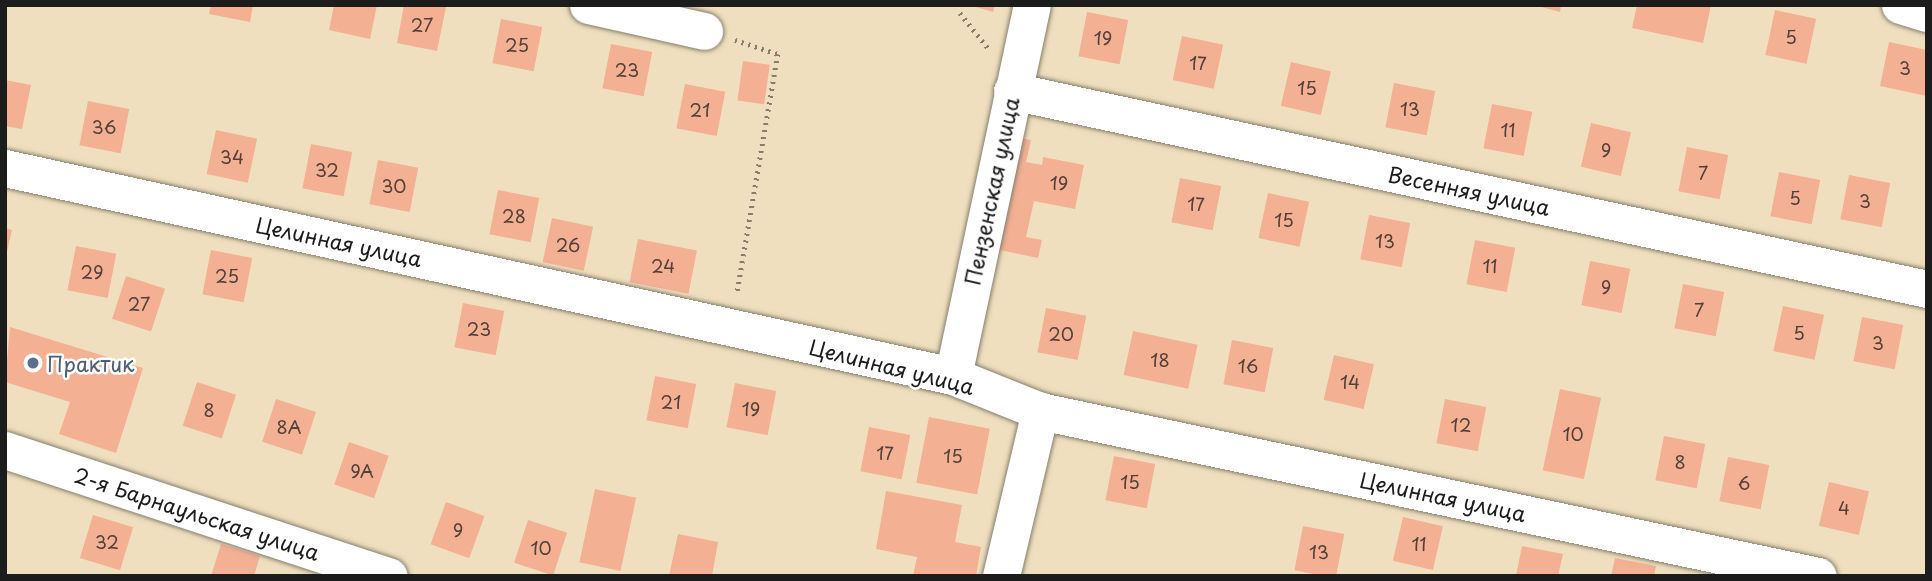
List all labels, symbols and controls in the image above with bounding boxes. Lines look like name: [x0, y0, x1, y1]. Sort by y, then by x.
house number: 27: [411, 14, 433, 36]
house number: 5: [1785, 26, 1797, 48]
house number: 19: [1094, 27, 1112, 49]
house number: 25: [505, 34, 529, 56]
house number: 17: [1189, 52, 1207, 74]
house number: 3: [1899, 57, 1911, 79]
house number: 23: [615, 59, 639, 81]
house number: 15: [1297, 77, 1317, 99]
street label: Пензенская улица: [959, 94, 1023, 288]
house number: 13: [1400, 98, 1420, 120]
house number: 21: [690, 99, 710, 121]
house number: 36: [92, 116, 116, 138]
house number: 11: [1500, 119, 1516, 141]
house number: 9: [1601, 139, 1611, 161]
house number: 34: [220, 146, 244, 168]
house number: 32: [315, 159, 339, 181]
street label: Весенняя улица: [1385, 160, 1553, 220]
house number: 7: [1698, 162, 1708, 184]
house number: 19: [1050, 172, 1068, 194]
house number: 30: [381, 175, 407, 197]
house number: 5: [1789, 187, 1801, 209]
house number: 3: [1859, 190, 1871, 212]
house number: 17: [1187, 193, 1205, 215]
house number: 28: [502, 205, 526, 227]
house number: 15: [1274, 209, 1294, 231]
street label: Целинная улица: [253, 211, 425, 271]
house number: 13: [1375, 230, 1395, 252]
house number: 26: [556, 234, 580, 256]
house number: 24: [651, 255, 675, 277]
house number: 11: [1482, 255, 1498, 277]
house number: 29: [81, 261, 103, 283]
house number: 25: [215, 265, 239, 287]
house number: 9: [1601, 276, 1611, 298]
house number: 27: [128, 293, 150, 315]
house number: 7: [1694, 299, 1704, 321]
house number: 23: [467, 318, 491, 340]
house number: 5: [1793, 322, 1805, 344]
house number: 20: [1048, 323, 1074, 345]
house number: 3: [1872, 332, 1884, 354]
street label: Целинная улица: [806, 333, 978, 399]
house number: 18: [1150, 349, 1170, 371]
place label: Практик: [47, 350, 135, 376]
marker: Практик: [25, 355, 41, 371]
house number: 16: [1238, 355, 1258, 377]
house number: 14: [1340, 371, 1360, 393]
house number: 21: [661, 391, 681, 413]
house number: 19: [742, 398, 760, 420]
house number: 8: [203, 399, 215, 421]
house number: 12: [1451, 414, 1471, 436]
house number: 8А: [276, 416, 302, 438]
house number: 10: [1562, 423, 1584, 445]
house number: 17: [876, 442, 894, 464]
house number: 15: [943, 445, 963, 467]
house number: 8: [1674, 451, 1686, 473]
house number: 9А: [350, 460, 374, 482]
street label: 2-я Барнаульская улица: [70, 461, 324, 565]
street label: Целинная улица: [1357, 466, 1529, 526]
house number: 15: [1120, 471, 1140, 493]
house number: 6: [1738, 472, 1750, 494]
house number: 4: [1838, 497, 1850, 519]
house number: 9: [453, 519, 463, 541]
house number: 32: [95, 531, 119, 553]
house number: 11: [1411, 533, 1427, 555]
house number: 10: [530, 537, 552, 559]
house number: 13: [1309, 541, 1329, 563]

